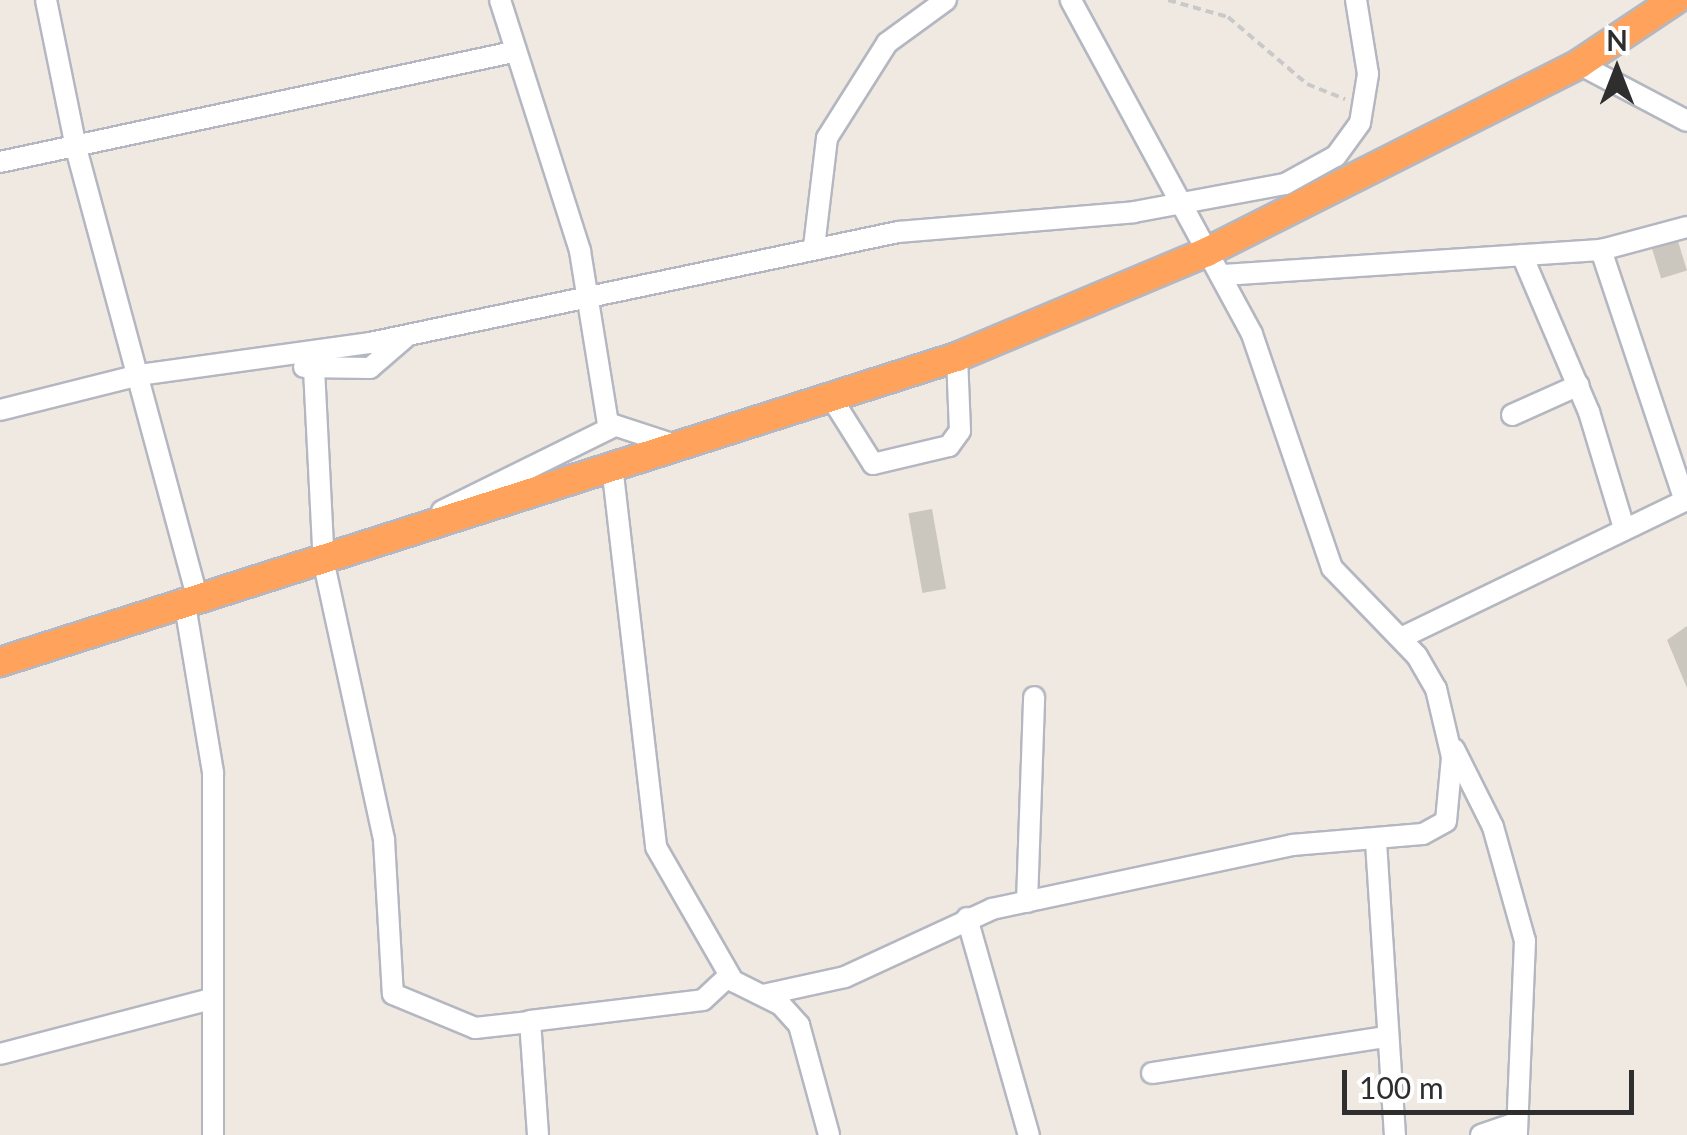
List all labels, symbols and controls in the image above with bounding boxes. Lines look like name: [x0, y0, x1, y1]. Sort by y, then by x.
north arrow: [1567, 20, 1667, 120]
text: N: [1606, 23, 1628, 57]
scale bar: [1347, 1050, 1640, 1112]
text: 100 m: [1359, 1069, 1444, 1105]

